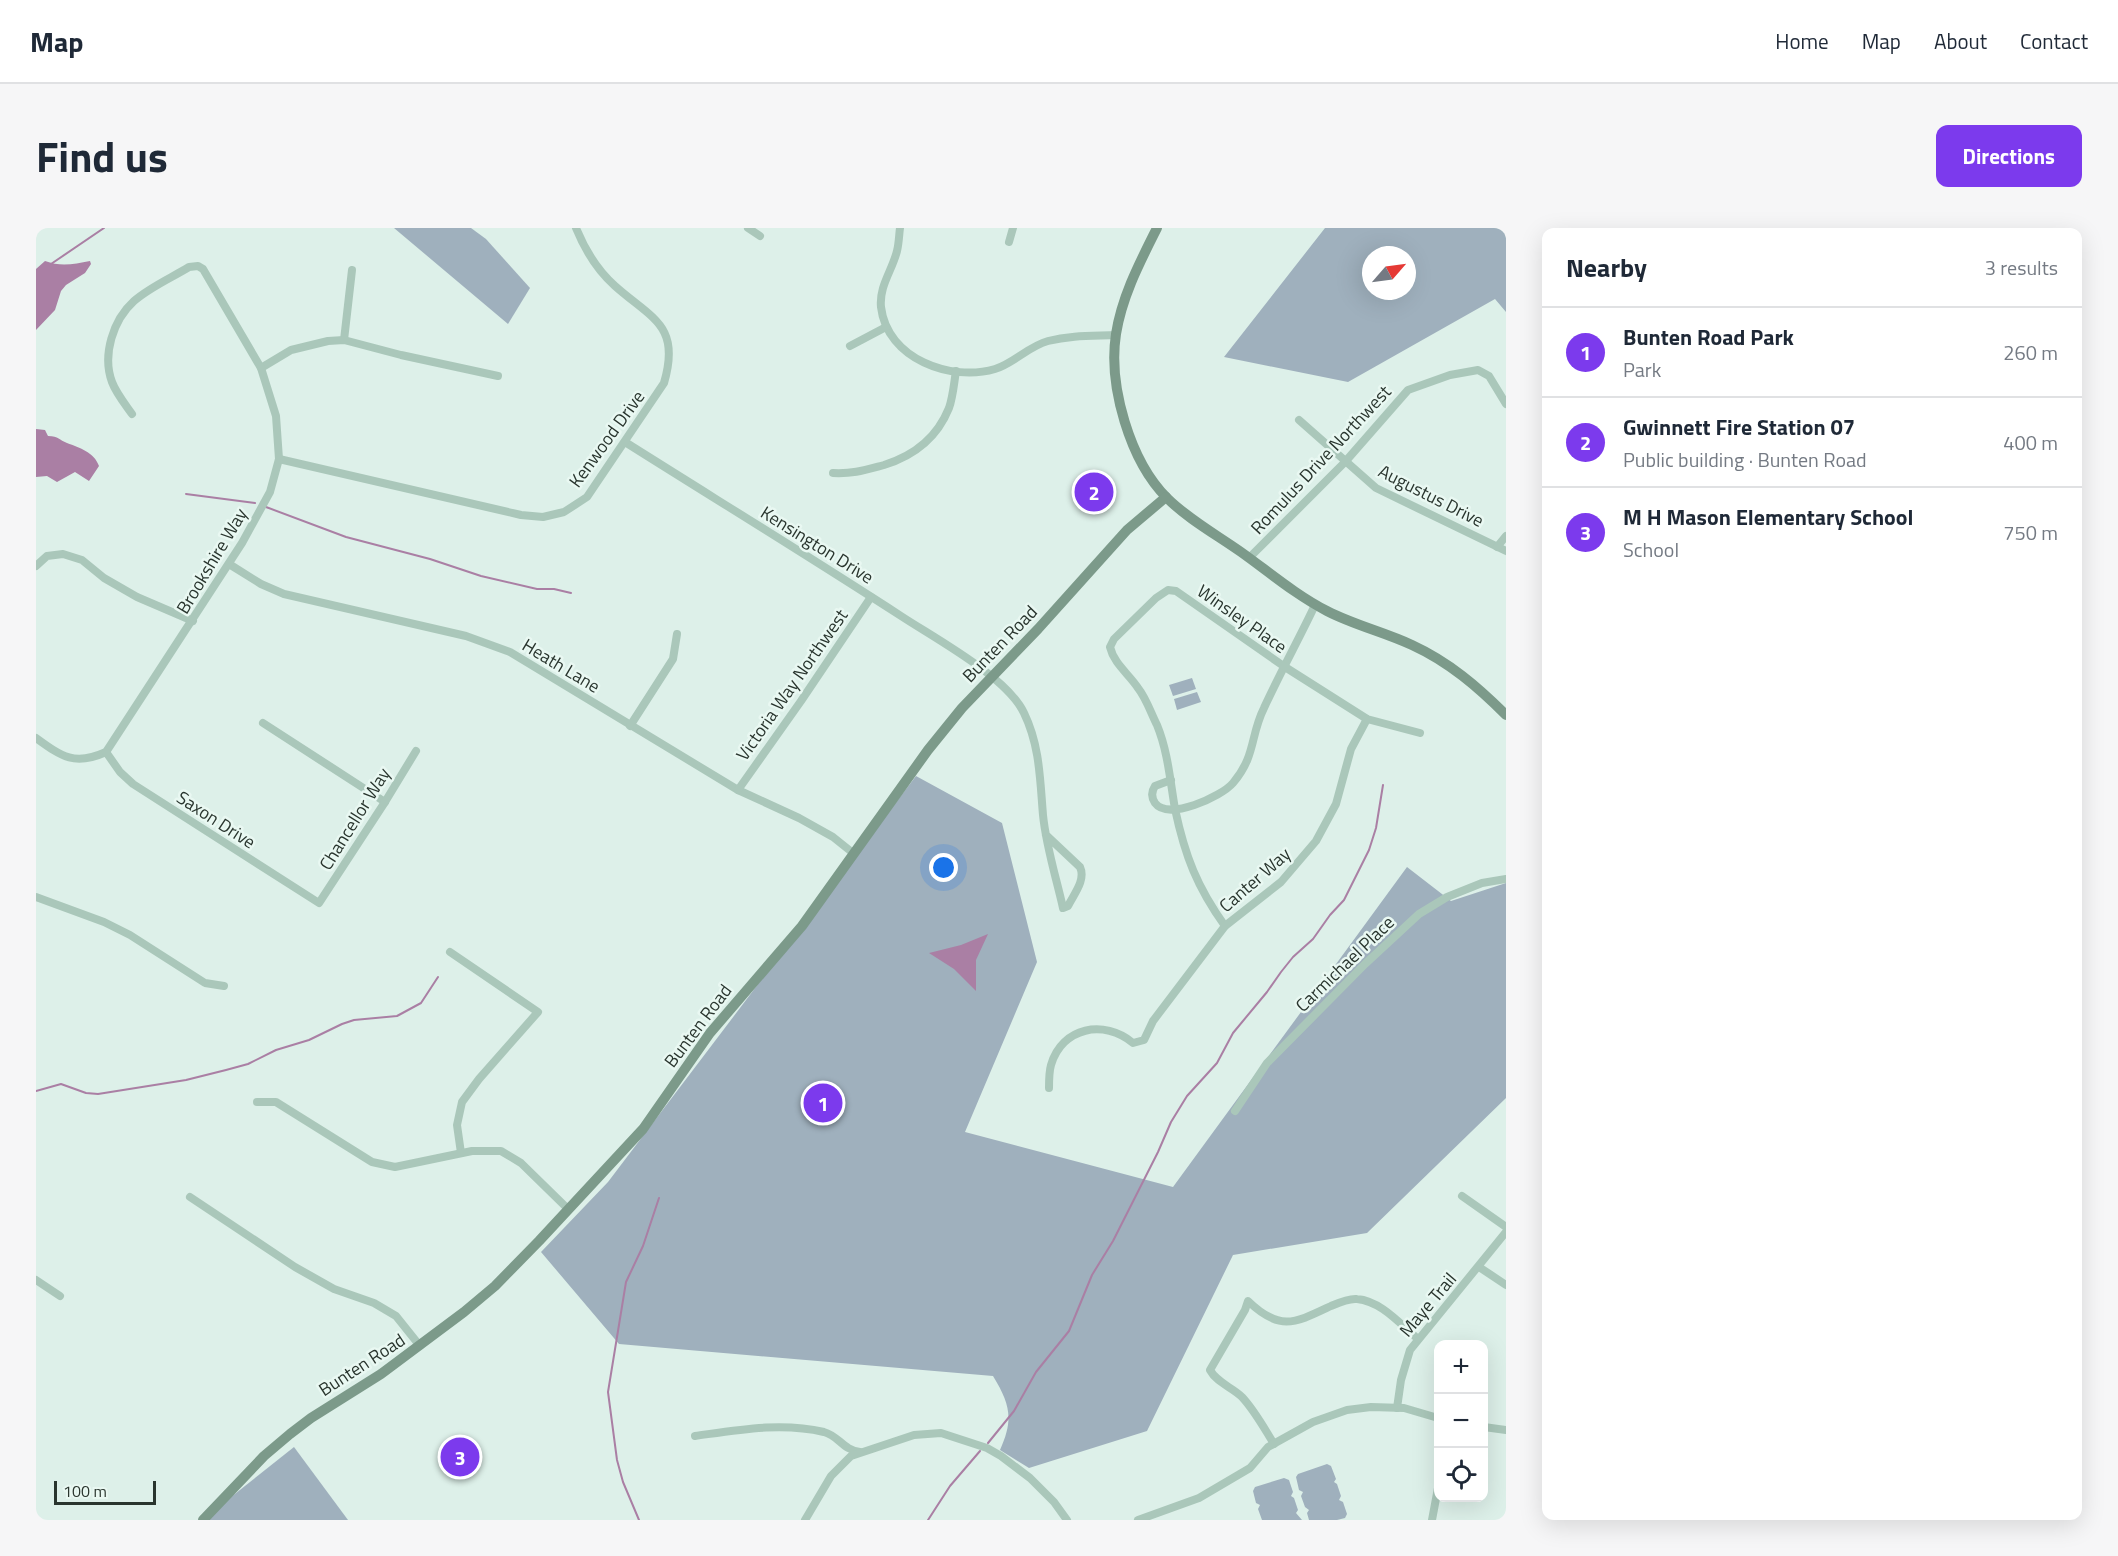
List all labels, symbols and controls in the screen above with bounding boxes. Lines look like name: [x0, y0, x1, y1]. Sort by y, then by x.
text: Map: [30, 20, 84, 63]
text: Home: [1775, 25, 1829, 57]
text: Map: [1862, 25, 1901, 57]
text: About: [1934, 25, 1987, 57]
text: Contact: [2020, 25, 2088, 57]
text: Find us: [36, 124, 168, 188]
button: Directions: [1936, 125, 2082, 187]
north arrow: [1362, 246, 1416, 300]
text: Nearby: [1566, 248, 1647, 287]
text: 3 results: [1985, 252, 2058, 283]
text: Bunten Road Park: [1623, 320, 1794, 354]
text: 1: [1580, 337, 1591, 368]
text: 260 m: [2003, 337, 2058, 368]
text: Park: [1623, 354, 1661, 385]
street label: Romulus Drive Northwest: [1244, 378, 1398, 540]
street label: Kenwood Drive: [562, 385, 651, 493]
text: Gwinnett Fire Station 07: [1623, 410, 1855, 444]
text: 2: [1580, 427, 1591, 458]
text: 400 m: [2003, 427, 2058, 458]
text: Public building · Bunten Road: [1623, 444, 1867, 475]
street label: Augustus Drive: [1374, 457, 1489, 534]
pin: 2: [1074, 470, 1114, 514]
street label: Kensington Drive: [756, 499, 879, 590]
text: M H Mason Elementary School: [1623, 500, 1913, 534]
street label: Brookshire Way: [169, 502, 254, 619]
text: 3: [1580, 517, 1591, 548]
text: 750 m: [2003, 517, 2058, 548]
text: School: [1623, 534, 1679, 565]
street label: Winsley Place: [1192, 578, 1293, 660]
street label: Bunten Road: [956, 599, 1043, 688]
street label: Victoria Way Northwest: [729, 603, 855, 766]
street label: Heath Lane: [517, 632, 605, 699]
street label: Chancellor Way: [312, 762, 397, 875]
street label: Saxon Drive: [172, 784, 261, 855]
street label: Canter Way: [1213, 841, 1297, 918]
your location: [929, 853, 958, 882]
street label: Carmichael Place: [1289, 909, 1400, 1018]
street label: Bunten Road: [657, 978, 738, 1073]
pin: 1: [804, 1080, 842, 1126]
street label: Maye Trail: [1393, 1267, 1463, 1343]
street label: Bunten Road: [313, 1326, 410, 1403]
map controls: [1434, 1340, 1488, 1502]
button: +: [1434, 1340, 1488, 1394]
button: −: [1434, 1394, 1488, 1448]
pin: 3: [440, 1434, 480, 1480]
button: locate: [1434, 1448, 1488, 1502]
scale bar: [54, 1478, 156, 1506]
text: 100 m: [63, 1479, 107, 1503]

